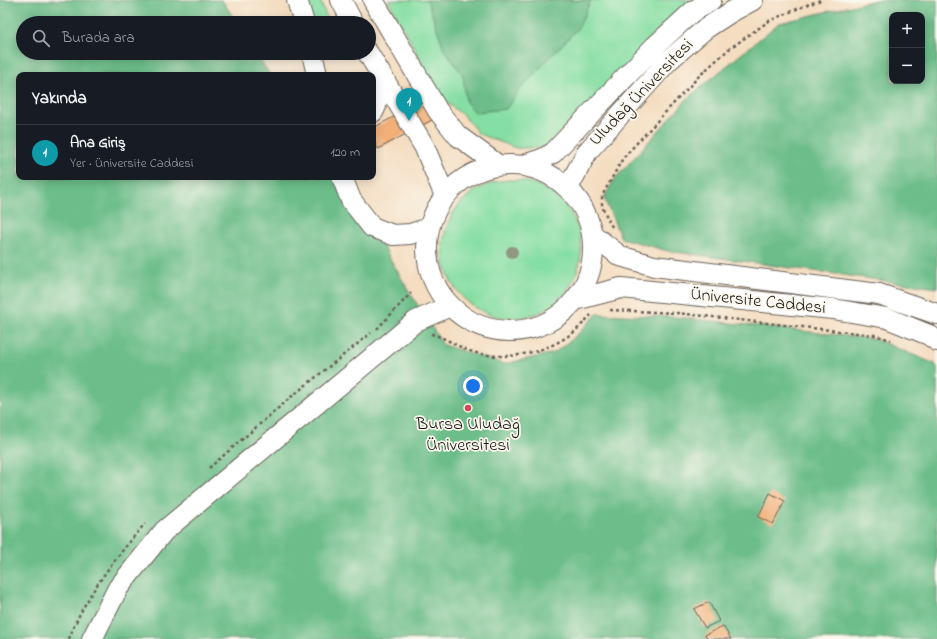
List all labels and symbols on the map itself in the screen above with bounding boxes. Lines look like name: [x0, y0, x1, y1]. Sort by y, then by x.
street label: Uludağ Üniversitesi: [584, 33, 701, 153]
pin: 1: [396, 88, 422, 121]
street label: Üniversite Caddesi: [689, 282, 827, 322]
your location: [463, 376, 483, 396]
marker: Bursa Uludağ Üniversitesi: [463, 403, 473, 413]
place label: Bursa Uludağ Üniversitesi: [415, 412, 520, 459]

